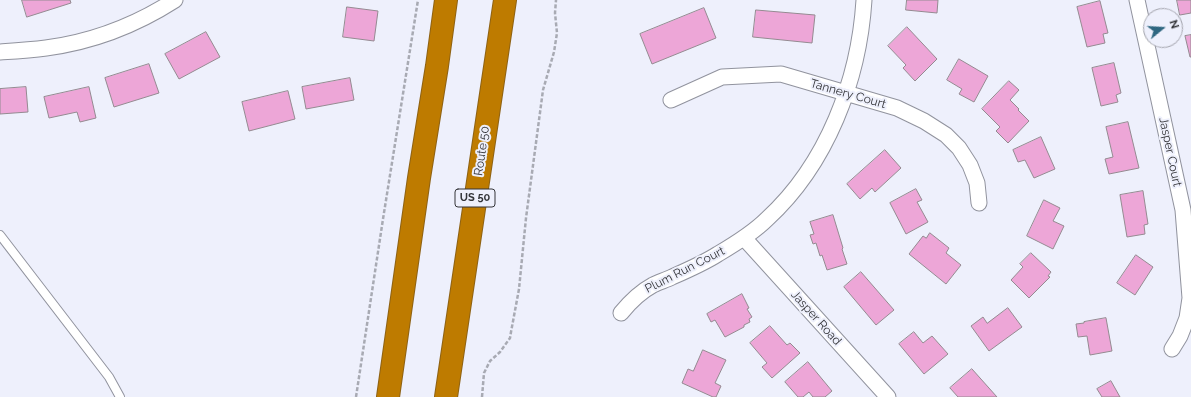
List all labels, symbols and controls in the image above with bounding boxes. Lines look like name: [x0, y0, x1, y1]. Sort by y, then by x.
north arrow: [1143, 8, 1183, 48]
text: N: [1166, 18, 1181, 30]
street label: Tannery Court: [808, 76, 888, 112]
street label: Jasper Court: [1156, 116, 1184, 188]
street label: Route 50: [471, 125, 493, 177]
road number: US 50: [455, 189, 495, 207]
street label: Plum Run Court: [643, 244, 727, 296]
street label: Jasper Road: [788, 288, 844, 348]

